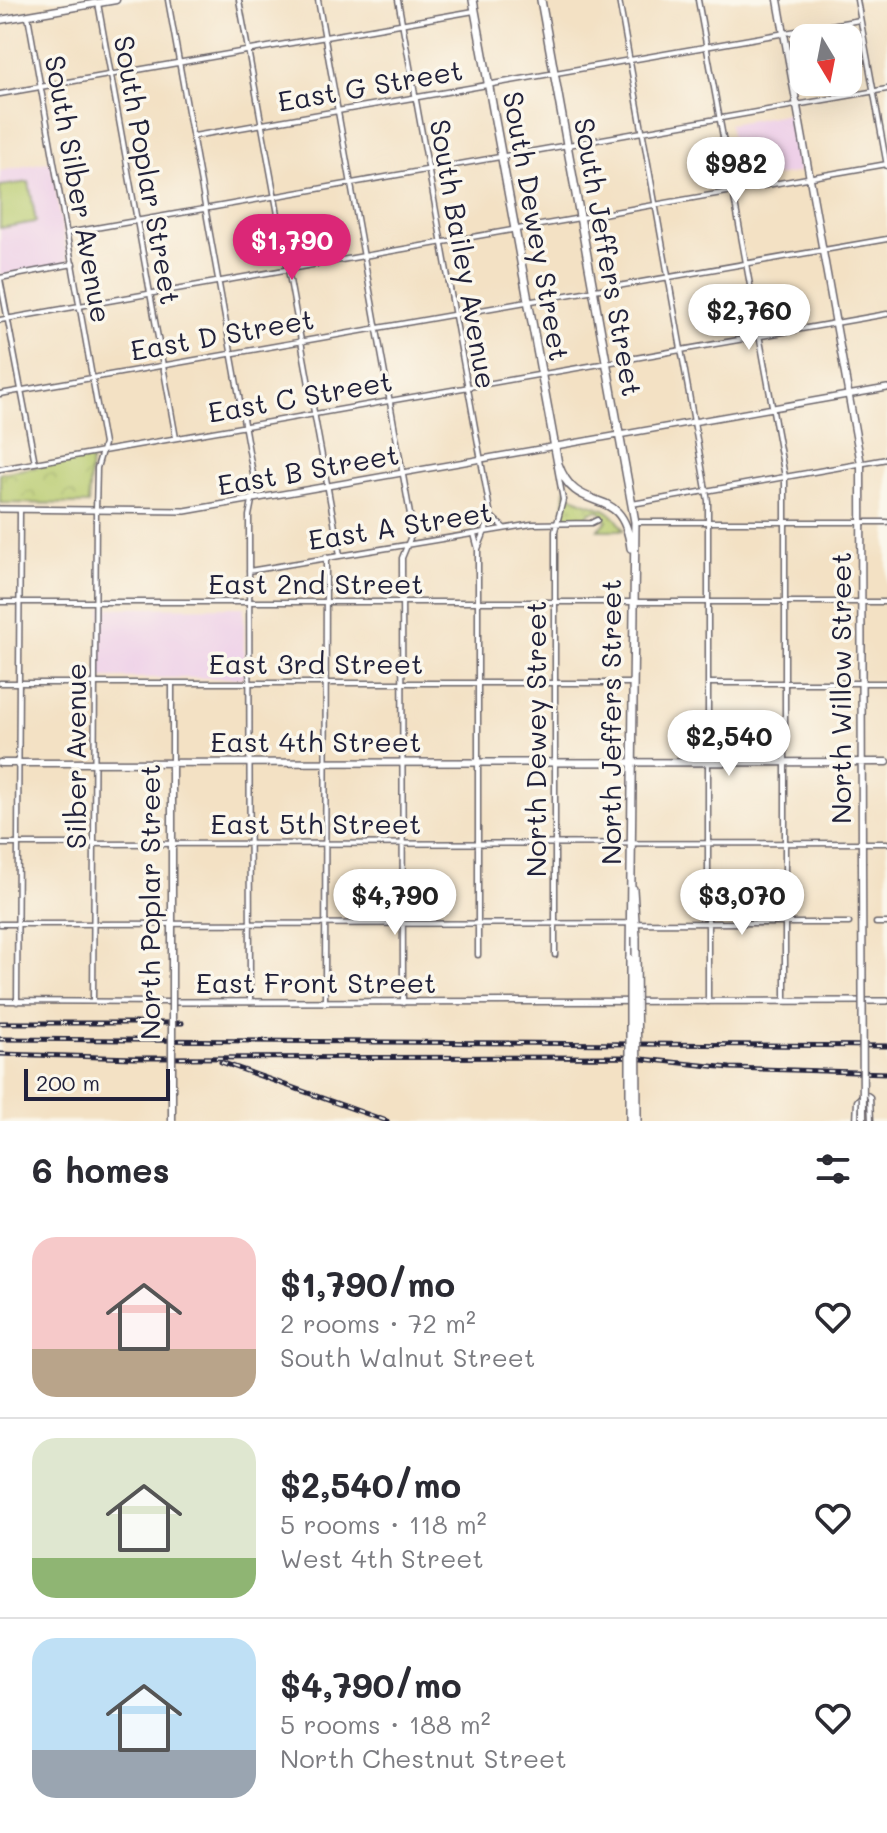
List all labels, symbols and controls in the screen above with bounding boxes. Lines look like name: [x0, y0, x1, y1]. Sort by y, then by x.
north arrow: [790, 24, 862, 96]
map controls: [790, 24, 862, 96]
street label: South Poplar Street: [107, 33, 189, 307]
street label: East G Street: [275, 51, 465, 119]
street label: South Silber Avenue: [38, 52, 120, 326]
street label: South Dewey Street: [496, 88, 578, 364]
street label: South Jeffers Street: [567, 115, 651, 399]
street label: South Bailey Avenue: [423, 116, 505, 392]
pin: $982: [689, 137, 783, 205]
text: $982: [705, 146, 767, 180]
pin: $1,790: [227, 214, 357, 282]
text: $1,790: [251, 223, 333, 257]
pin: $2,760: [684, 284, 814, 352]
text: $2,760: [706, 293, 792, 327]
street label: East D Street: [127, 300, 317, 368]
street label: East C Street: [205, 362, 395, 430]
street label: East B Street: [214, 435, 402, 503]
street label: East A Street: [305, 493, 495, 557]
street label: North Willow Street: [822, 552, 858, 824]
street label: East 2nd Street: [208, 565, 424, 601]
street label: North Jeffers Street: [592, 579, 628, 865]
street label: North Dewey Street: [517, 601, 553, 877]
street label: East 3rd Street: [209, 645, 423, 681]
street label: Silber Avenue: [57, 663, 93, 849]
pin: $2,540: [664, 710, 794, 778]
text: $2,540: [686, 719, 772, 753]
street label: East 4th Street: [210, 723, 422, 759]
street label: North Poplar Street: [131, 764, 167, 1040]
street label: East 5th Street: [211, 805, 421, 841]
pin: $4,790: [330, 869, 460, 937]
pin: $3,070: [677, 869, 807, 937]
text: $4,790: [351, 878, 439, 912]
text: $3,070: [698, 878, 786, 912]
street label: East Front Street: [196, 964, 436, 1000]
scale bar: [24, 1065, 170, 1101]
text: 200 m: [36, 1068, 100, 1097]
text: 6 homes: [32, 1147, 170, 1192]
icon: filters: [811, 1147, 855, 1191]
text: $1,790/mo: [280, 1261, 455, 1306]
icon: home: [96, 1269, 192, 1365]
icon: heart: [811, 1295, 855, 1339]
text: 2 rooms · 72 m²: [280, 1306, 476, 1340]
text: South Walnut Street: [280, 1340, 535, 1374]
text: $2,540/mo: [280, 1462, 461, 1507]
icon: home: [96, 1470, 192, 1566]
icon: heart: [811, 1496, 855, 1540]
text: 5 rooms · 118 m²: [280, 1507, 487, 1541]
text: West 4th Street: [280, 1541, 484, 1575]
text: $4,790/mo: [280, 1662, 462, 1707]
icon: home: [96, 1670, 192, 1766]
icon: heart: [811, 1696, 855, 1740]
text: 5 rooms · 188 m²: [280, 1707, 491, 1741]
text: North Chestnut Street: [280, 1741, 567, 1775]

